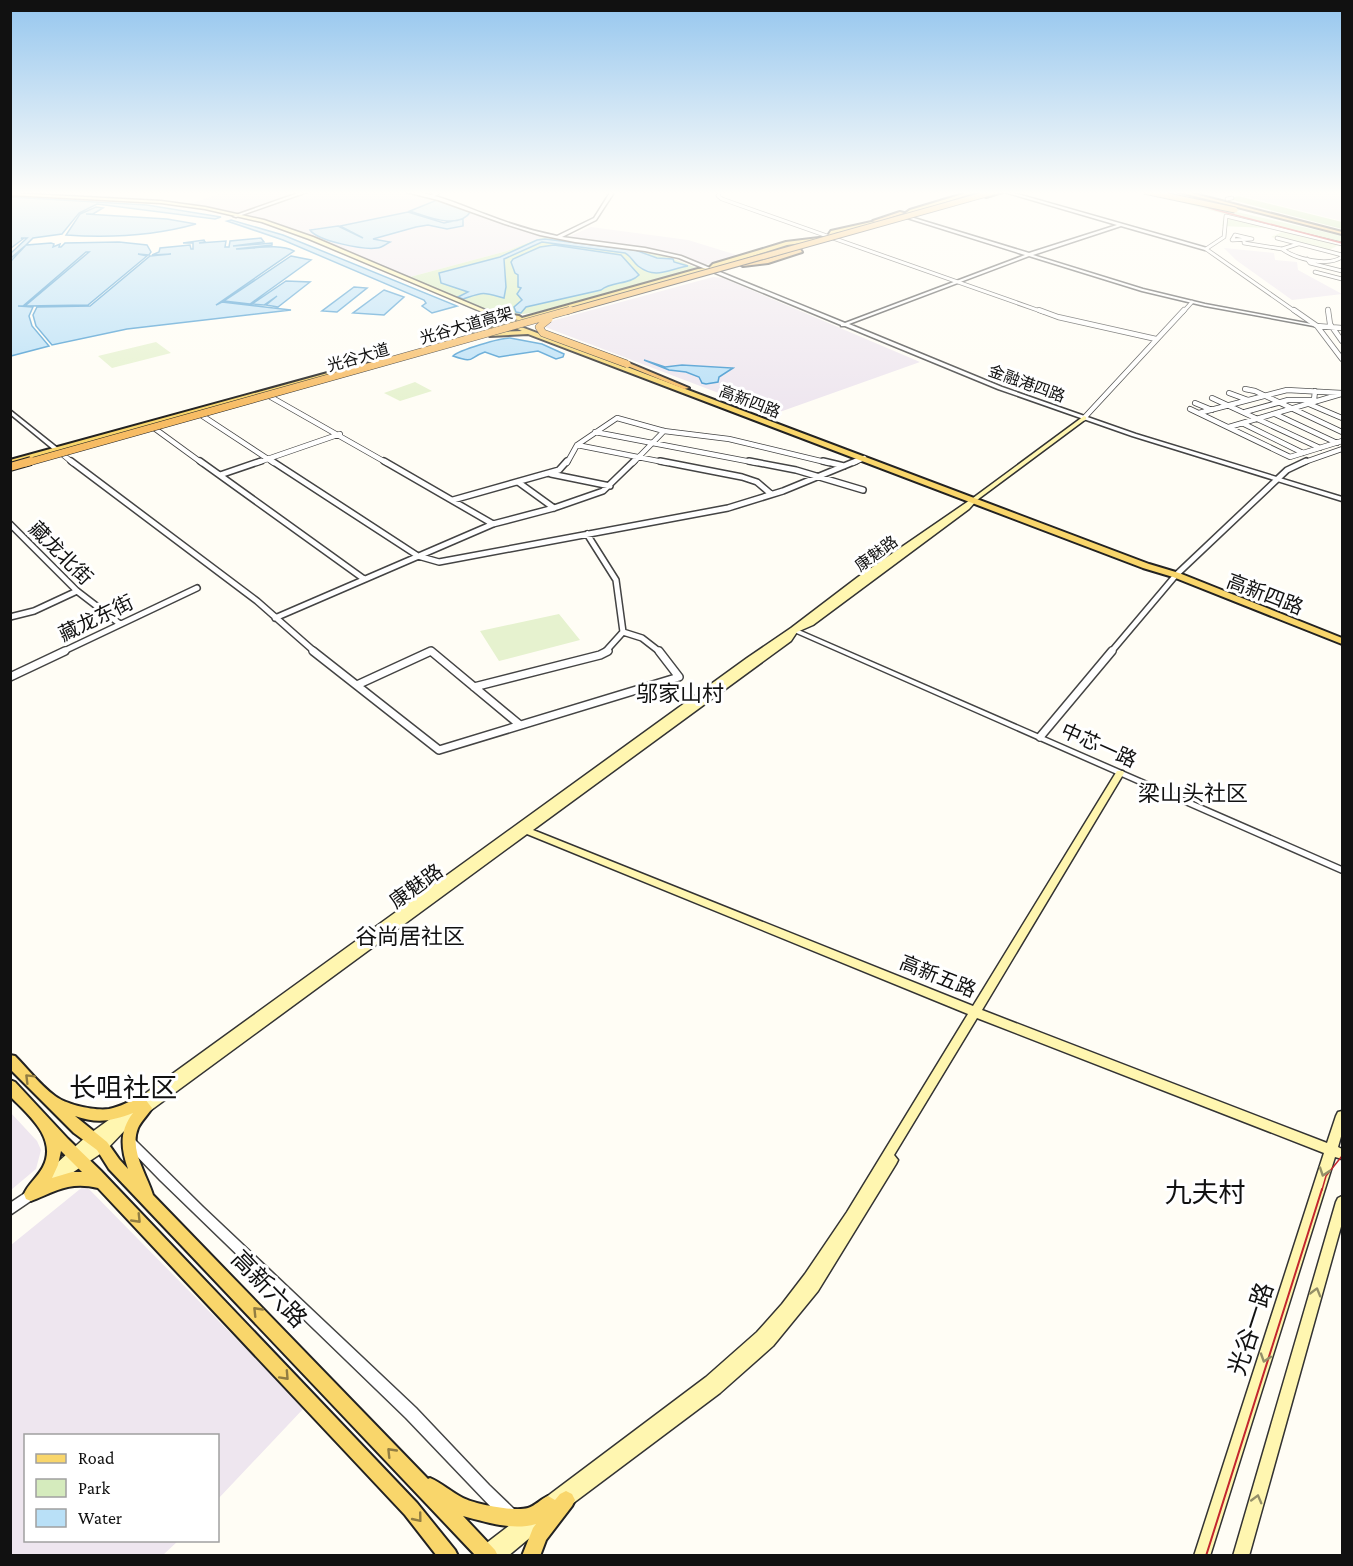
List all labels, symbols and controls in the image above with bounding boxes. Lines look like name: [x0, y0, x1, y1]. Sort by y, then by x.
street label: 光谷大道高架: [418, 304, 515, 347]
street label: 光谷大道: [325, 340, 391, 374]
street label: 金融港四路: [986, 362, 1067, 405]
street label: 高新四路: [717, 382, 783, 421]
street label: 藏龙北街: [25, 517, 97, 589]
street label: 康魅路: [852, 532, 901, 574]
street label: 高新四路: [1224, 569, 1306, 619]
street label: 藏龙东街: [55, 591, 137, 645]
district label: 邬家山村: [636, 681, 724, 706]
street label: 中芯一路: [1058, 719, 1140, 771]
district label: 梁山头社区: [1138, 781, 1248, 806]
street label: 康魅路: [385, 859, 447, 913]
district label: 谷尚居社区: [355, 924, 465, 949]
street label: 高新五路: [897, 951, 979, 1001]
district label: 长咀社区: [69, 1073, 177, 1103]
one-way arrow: [25, 1074, 35, 1085]
one-way arrow: [1318, 1166, 1331, 1177]
district label: 九夫村: [1165, 1178, 1246, 1208]
one-way arrow: [130, 1212, 141, 1222]
street label: 高新六路: [226, 1245, 312, 1333]
street label: 光谷一路: [1223, 1279, 1278, 1379]
one-way arrow: [1309, 1287, 1321, 1297]
one-way arrow: [253, 1307, 264, 1318]
one-way arrow: [1260, 1352, 1273, 1363]
one-way arrow: [278, 1369, 289, 1379]
legend: [24, 1434, 219, 1542]
text: Road: [78, 1448, 115, 1468]
one-way arrow: [388, 1448, 399, 1459]
text: Park: [78, 1478, 110, 1498]
one-way arrow: [1249, 1494, 1262, 1504]
text: Water: [78, 1508, 123, 1528]
one-way arrow: [411, 1511, 422, 1522]

